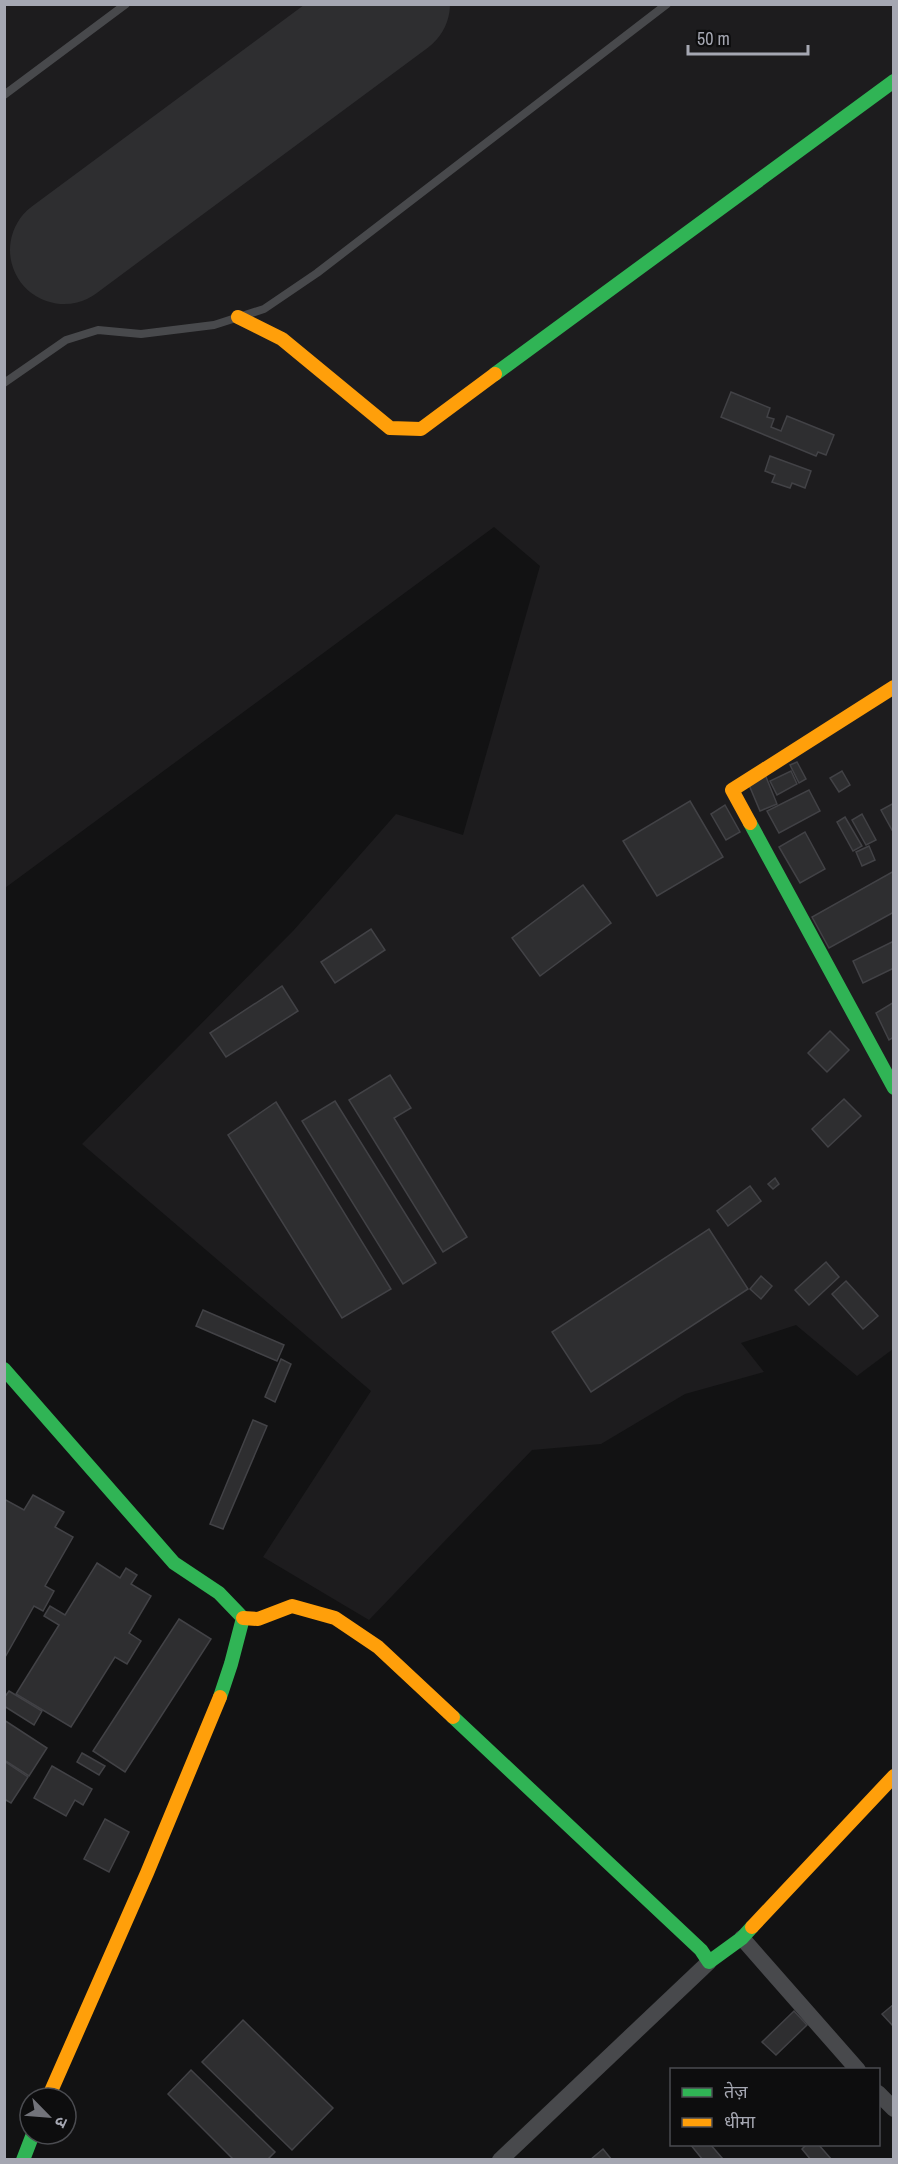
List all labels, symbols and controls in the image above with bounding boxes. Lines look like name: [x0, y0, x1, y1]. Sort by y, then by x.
scale bar: [688, 18, 808, 56]
text: 50 m: [697, 26, 730, 51]
legend: [670, 2068, 880, 2146]
text: तेज़: [724, 2079, 748, 2104]
north arrow: [18, 2086, 78, 2146]
text: धीमा: [724, 2109, 755, 2134]
text: उ: [49, 2113, 74, 2132]

